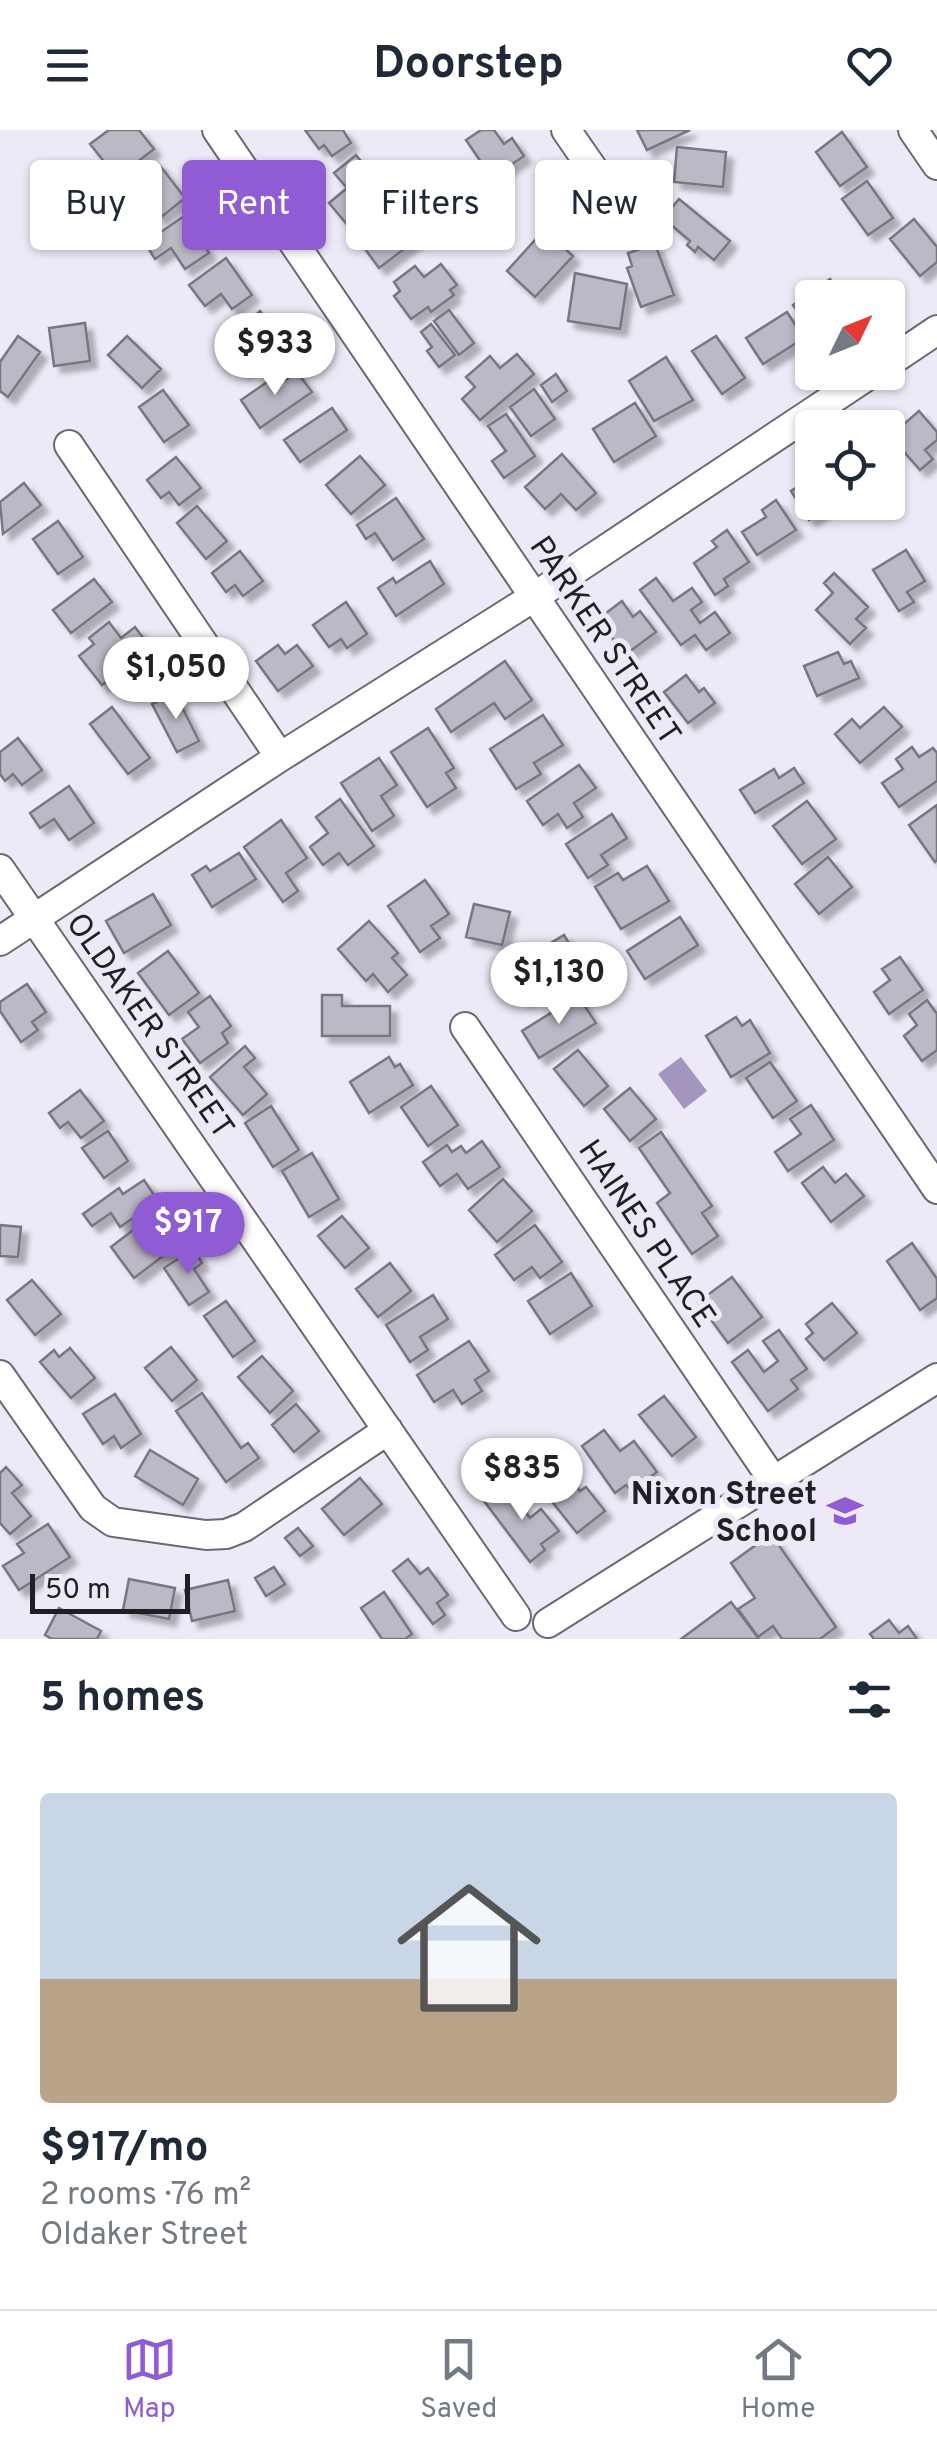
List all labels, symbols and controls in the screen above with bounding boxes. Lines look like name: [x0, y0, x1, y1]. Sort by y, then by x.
text: Doorstep: [373, 37, 564, 94]
icon: menu: [40, 38, 95, 93]
icon: heart: [842, 38, 897, 93]
chip: Buy: [30, 160, 162, 250]
chip: Rent: [182, 160, 326, 250]
chip: Filters: [346, 160, 515, 250]
chip: New: [535, 160, 673, 250]
north arrow: [795, 280, 905, 390]
map controls: [795, 280, 905, 520]
pin: $933: [216, 313, 334, 398]
text: $933: [236, 325, 314, 365]
button: locate: [795, 410, 905, 520]
street label: PARKER STREET: [519, 530, 688, 754]
pin: $1,050: [95, 637, 257, 722]
text: $1,050: [125, 649, 227, 689]
street label: OLDAKER STREET: [56, 906, 241, 1147]
pin: $1,130: [478, 942, 640, 1027]
text: $1,130: [513, 954, 605, 994]
street label: HAINES PLACE: [568, 1133, 723, 1336]
pin: $917: [129, 1192, 247, 1277]
text: $917: [154, 1204, 222, 1244]
pin: $835: [463, 1438, 581, 1523]
text: $835: [483, 1450, 561, 1490]
place label: Nixon Street School: [631, 1476, 817, 1553]
school or university icon: Nixon Street School: [826, 1492, 864, 1530]
scale bar: [30, 1569, 190, 1614]
text: 50 m: [45, 1573, 111, 1609]
icon: filters: [842, 1672, 897, 1727]
text: 5 homes: [40, 1673, 205, 1726]
icon: home: [379, 1858, 559, 2038]
text: $917/mo: [40, 2123, 209, 2176]
text: 2 rooms · 76 m²: [40, 2176, 251, 2216]
text: Oldaker Street: [40, 2216, 248, 2256]
tab: Map: [122, 2332, 177, 2428]
tab: Saved: [420, 2332, 497, 2428]
tab: Home: [741, 2332, 815, 2428]

